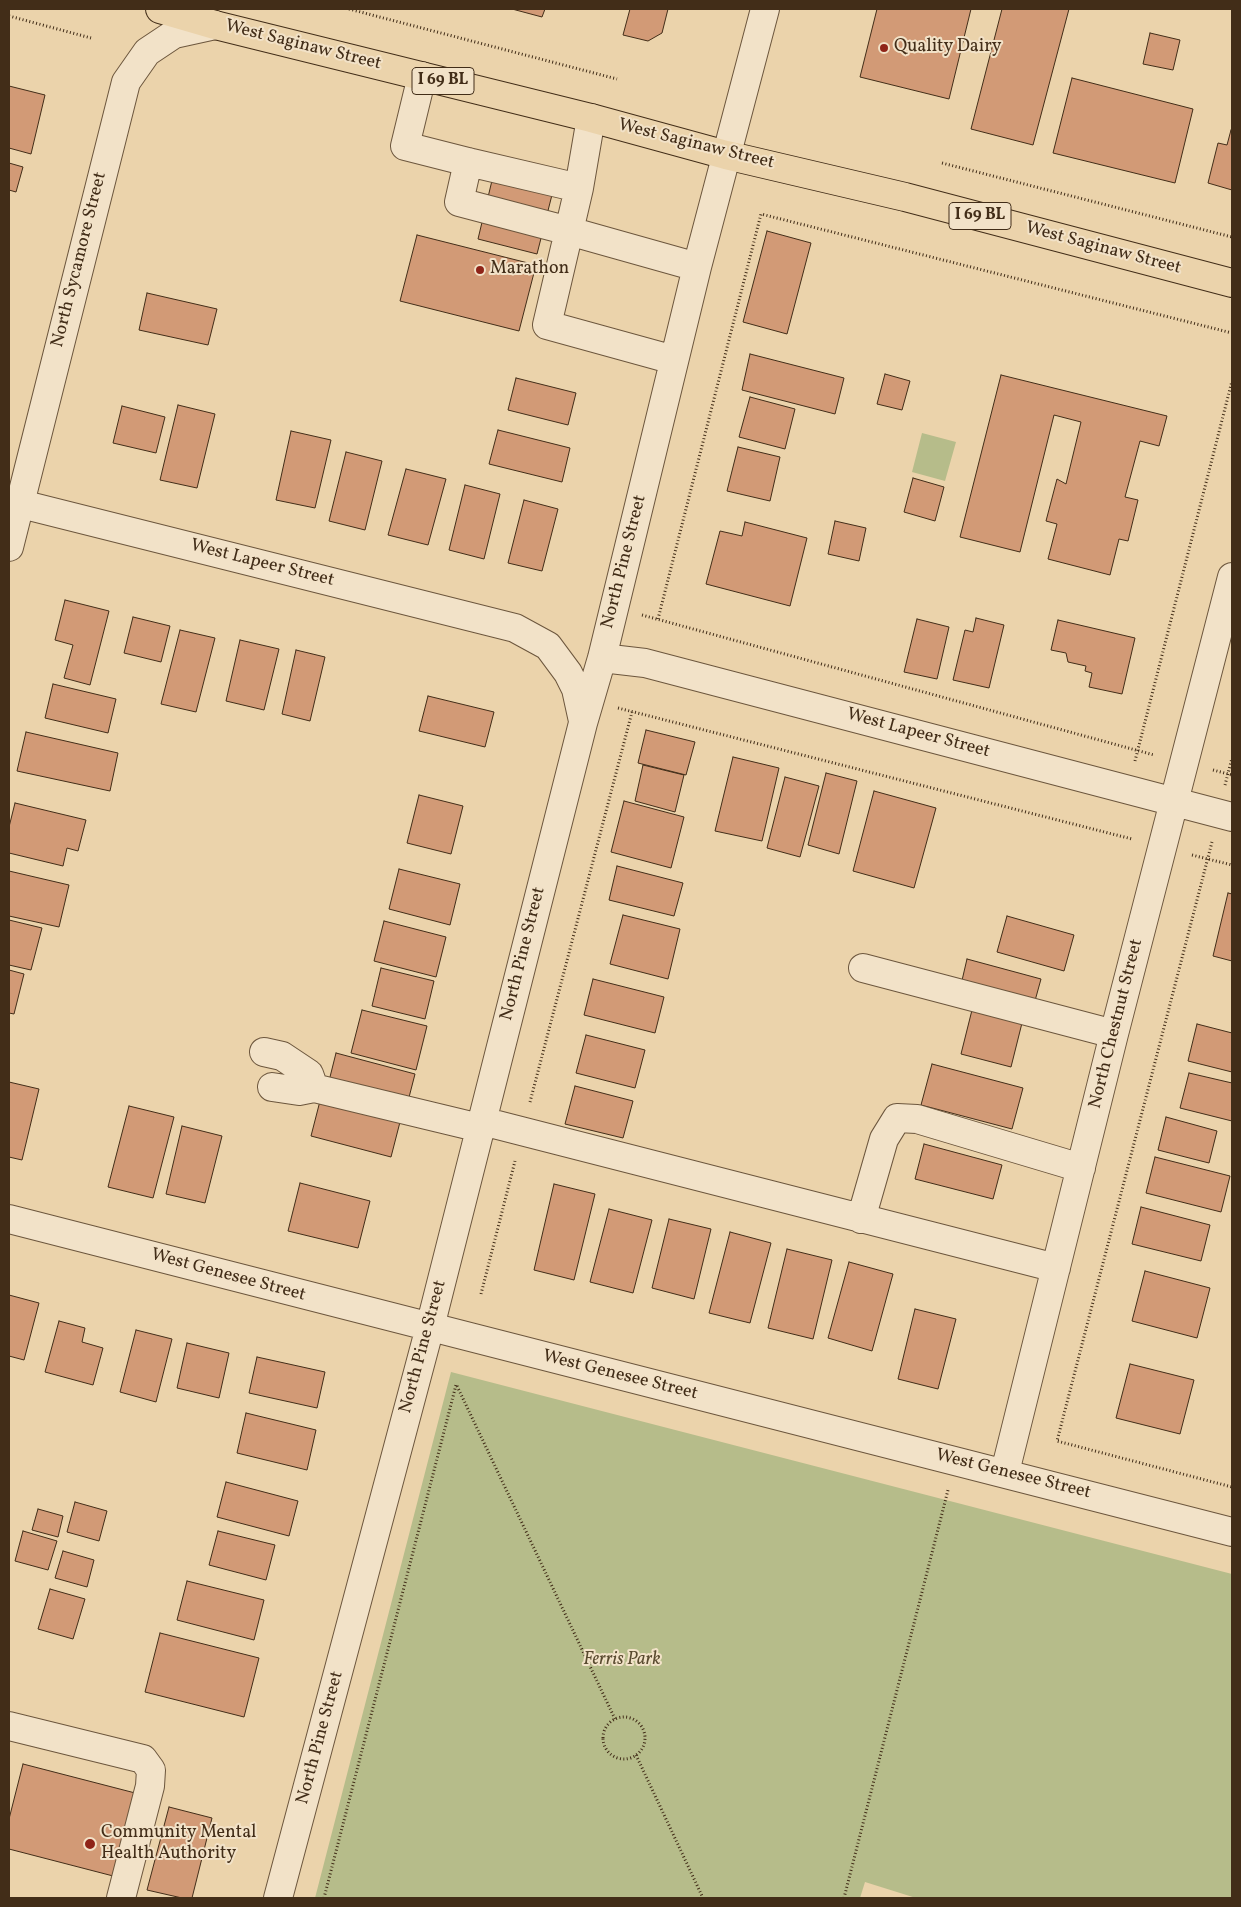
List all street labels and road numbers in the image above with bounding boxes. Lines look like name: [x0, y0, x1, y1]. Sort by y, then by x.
street label: West Saginaw Street: [223, 16, 383, 76]
road number: I 69 BL: [412, 68, 474, 94]
street label: West Saginaw Street: [616, 115, 776, 175]
street label: North Sycamore Street: [48, 170, 112, 350]
road number: I 69 BL: [949, 202, 1011, 230]
street label: West Saginaw Street: [1023, 218, 1183, 280]
street label: North Pine Street: [598, 493, 652, 631]
street label: West Lapeer Street: [188, 536, 336, 592]
street label: West Lapeer Street: [844, 704, 992, 764]
street label: North Pine Street: [497, 885, 551, 1023]
street label: North Chestnut Street: [1085, 937, 1149, 1111]
street label: West Genesee Street: [148, 1245, 308, 1307]
street label: North Pine Street: [396, 1278, 452, 1416]
street label: West Genesee Street: [540, 1346, 700, 1406]
street label: West Genesee Street: [933, 1445, 1093, 1505]
street label: North Pine Street: [293, 1669, 349, 1807]

